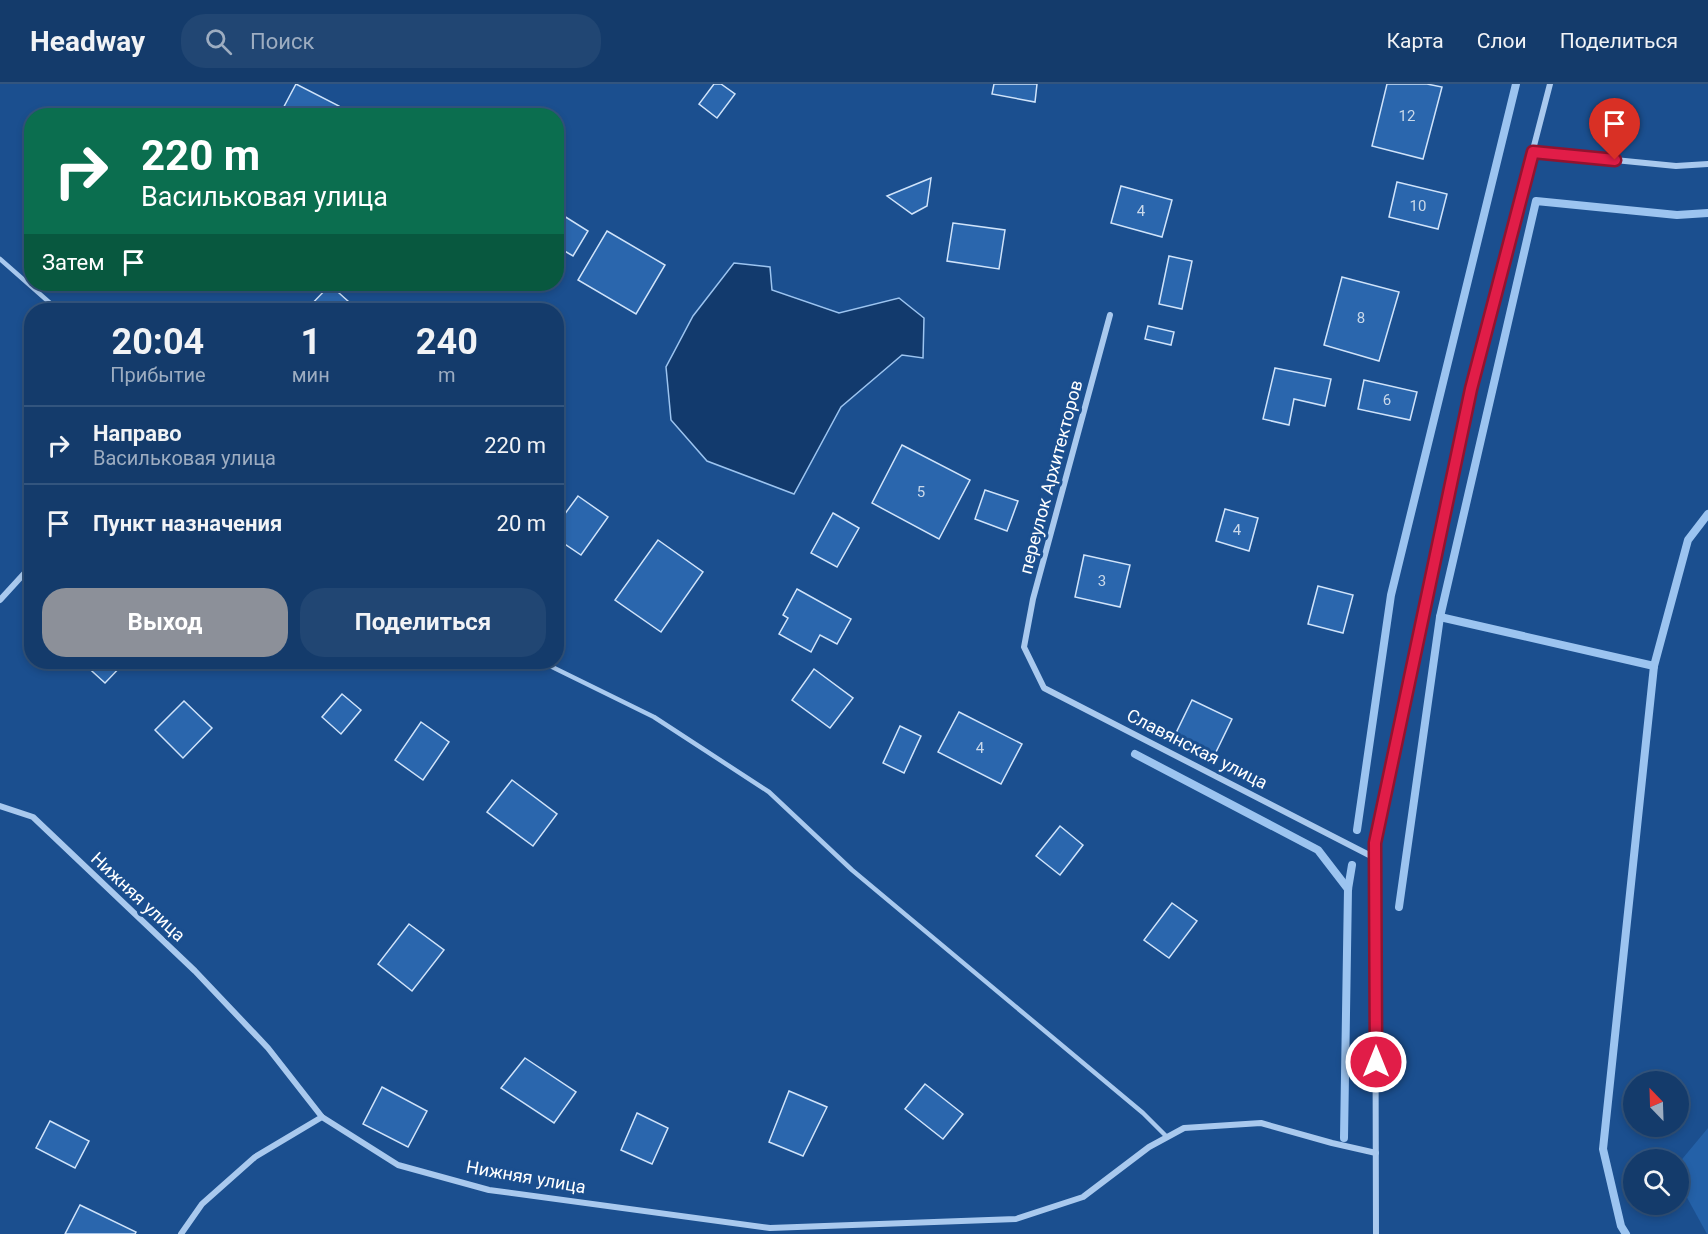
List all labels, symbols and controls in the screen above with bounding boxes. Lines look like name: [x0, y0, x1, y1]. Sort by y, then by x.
search box: [181, 14, 601, 68]
text: Headway: [30, 25, 145, 58]
icon: search: [202, 25, 235, 58]
text: Поиск: [250, 29, 314, 54]
text: Карта: [1387, 29, 1444, 53]
text: Слои: [1477, 29, 1527, 53]
text: Поделиться: [1560, 29, 1678, 53]
pin: [1589, 98, 1640, 160]
house number: 12: [1399, 107, 1415, 125]
icon: arrive: [1598, 107, 1631, 140]
text: 220 m: [141, 131, 260, 180]
icon: right: [42, 132, 120, 210]
text: Васильковая улица: [141, 181, 388, 213]
house number: 10: [1410, 197, 1426, 215]
house number: 4: [1137, 202, 1146, 220]
icon: arrive: [117, 246, 150, 279]
text: Затем: [42, 250, 105, 275]
house number: 8: [1357, 309, 1365, 327]
text: 20:04: [111, 321, 204, 363]
text: 1: [300, 321, 321, 363]
text: 240: [416, 321, 478, 363]
text: Прибытие: [110, 363, 206, 387]
text: мин: [292, 363, 330, 387]
text: m: [438, 363, 456, 387]
street label: переулок Архитекторов: [1014, 378, 1087, 576]
house number: 6: [1383, 391, 1391, 409]
text: Направо: [93, 421, 182, 446]
icon: right: [42, 429, 75, 462]
text: 220 m: [484, 433, 546, 458]
text: Васильковая улица: [93, 446, 276, 470]
house number: 5: [917, 483, 925, 501]
icon: arrive: [42, 507, 75, 540]
text: Пункт назначения: [93, 511, 282, 536]
text: 20 m: [497, 511, 546, 536]
house number: 4: [1233, 521, 1242, 539]
house number: 3: [1098, 572, 1106, 590]
button: Выход: [42, 588, 288, 657]
button: Поделиться: [300, 588, 546, 657]
street label: Славянская улица: [1123, 704, 1271, 793]
house number: 4: [976, 739, 985, 757]
street label: Нижняя улица: [87, 848, 190, 946]
position arrow: [1344, 1030, 1408, 1094]
north arrow: [1623, 1071, 1689, 1137]
map controls: [1623, 1071, 1689, 1215]
button: search: [1623, 1149, 1689, 1215]
street label: Нижняя улица: [465, 1156, 588, 1197]

